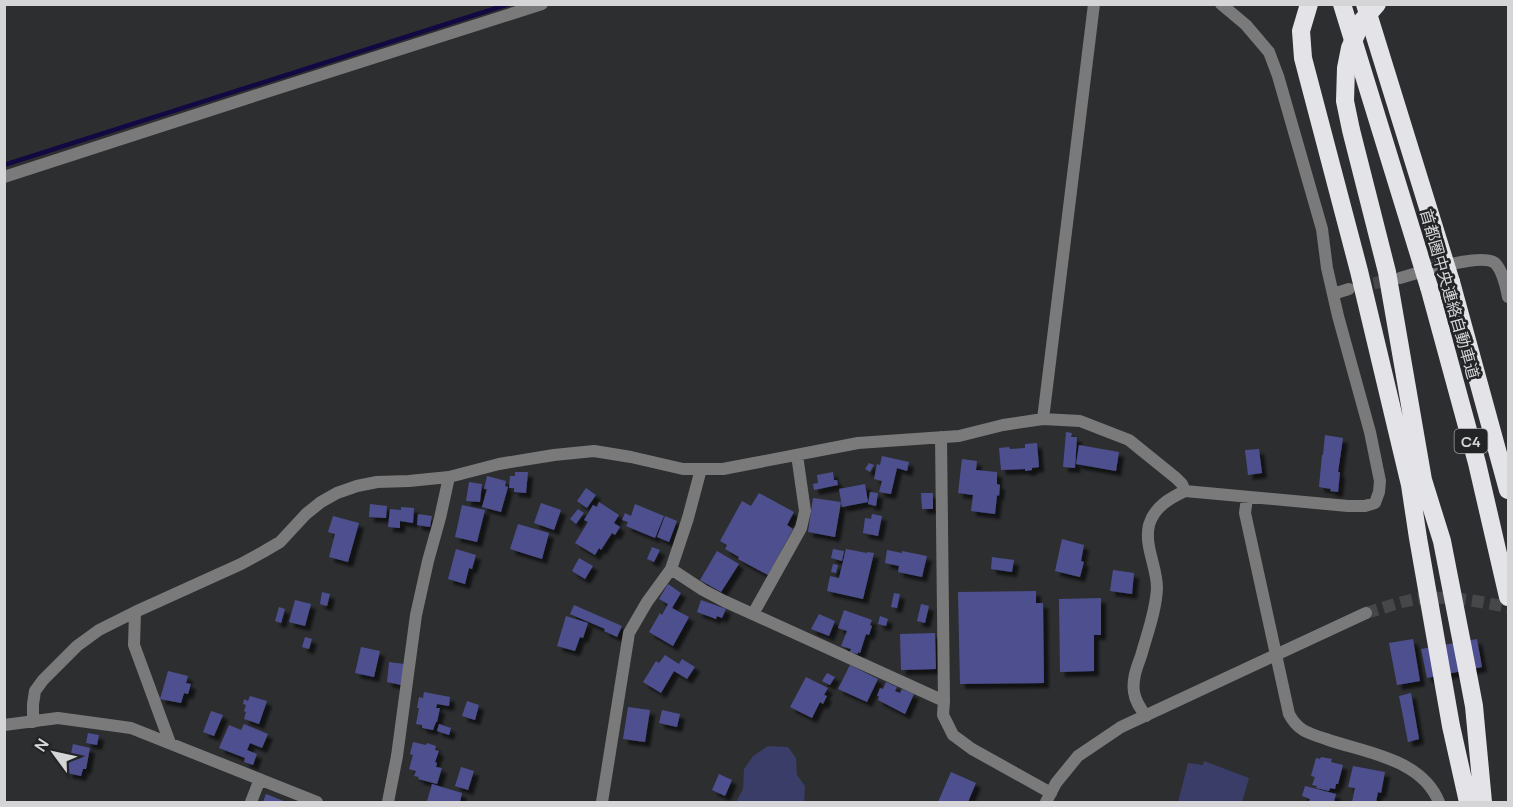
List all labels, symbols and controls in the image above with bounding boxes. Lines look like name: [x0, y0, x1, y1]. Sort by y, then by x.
street label: 首都圏中央連絡自動車道: [1415, 206, 1485, 382]
road number: C4: [1454, 429, 1488, 453]
north arrow: [24, 723, 84, 783]
text: N: [29, 734, 54, 756]

